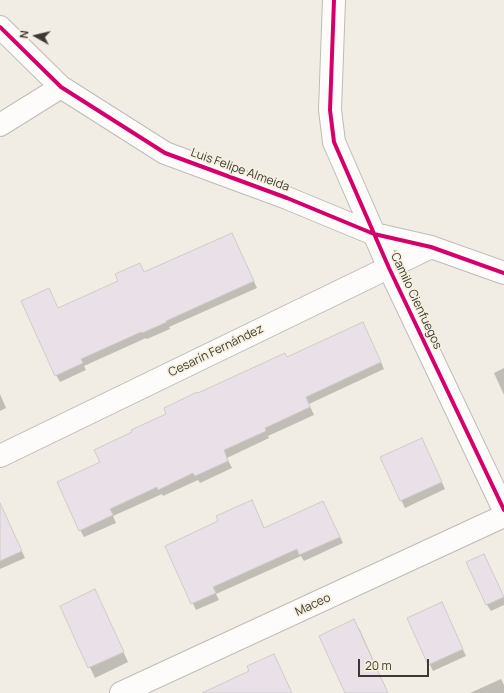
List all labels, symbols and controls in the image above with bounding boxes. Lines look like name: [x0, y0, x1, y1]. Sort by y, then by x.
north arrow: [16, 16, 56, 56]
text: N: [16, 29, 32, 39]
street label: Luis Felipe Almeida: [189, 145, 291, 195]
street label: Camilo Cienfuegos: [387, 251, 445, 351]
street label: Cesarín Fernández: [166, 322, 266, 380]
street label: Maceo: [293, 591, 333, 619]
scale bar: [360, 651, 431, 677]
text: 20 m: [365, 657, 392, 674]

